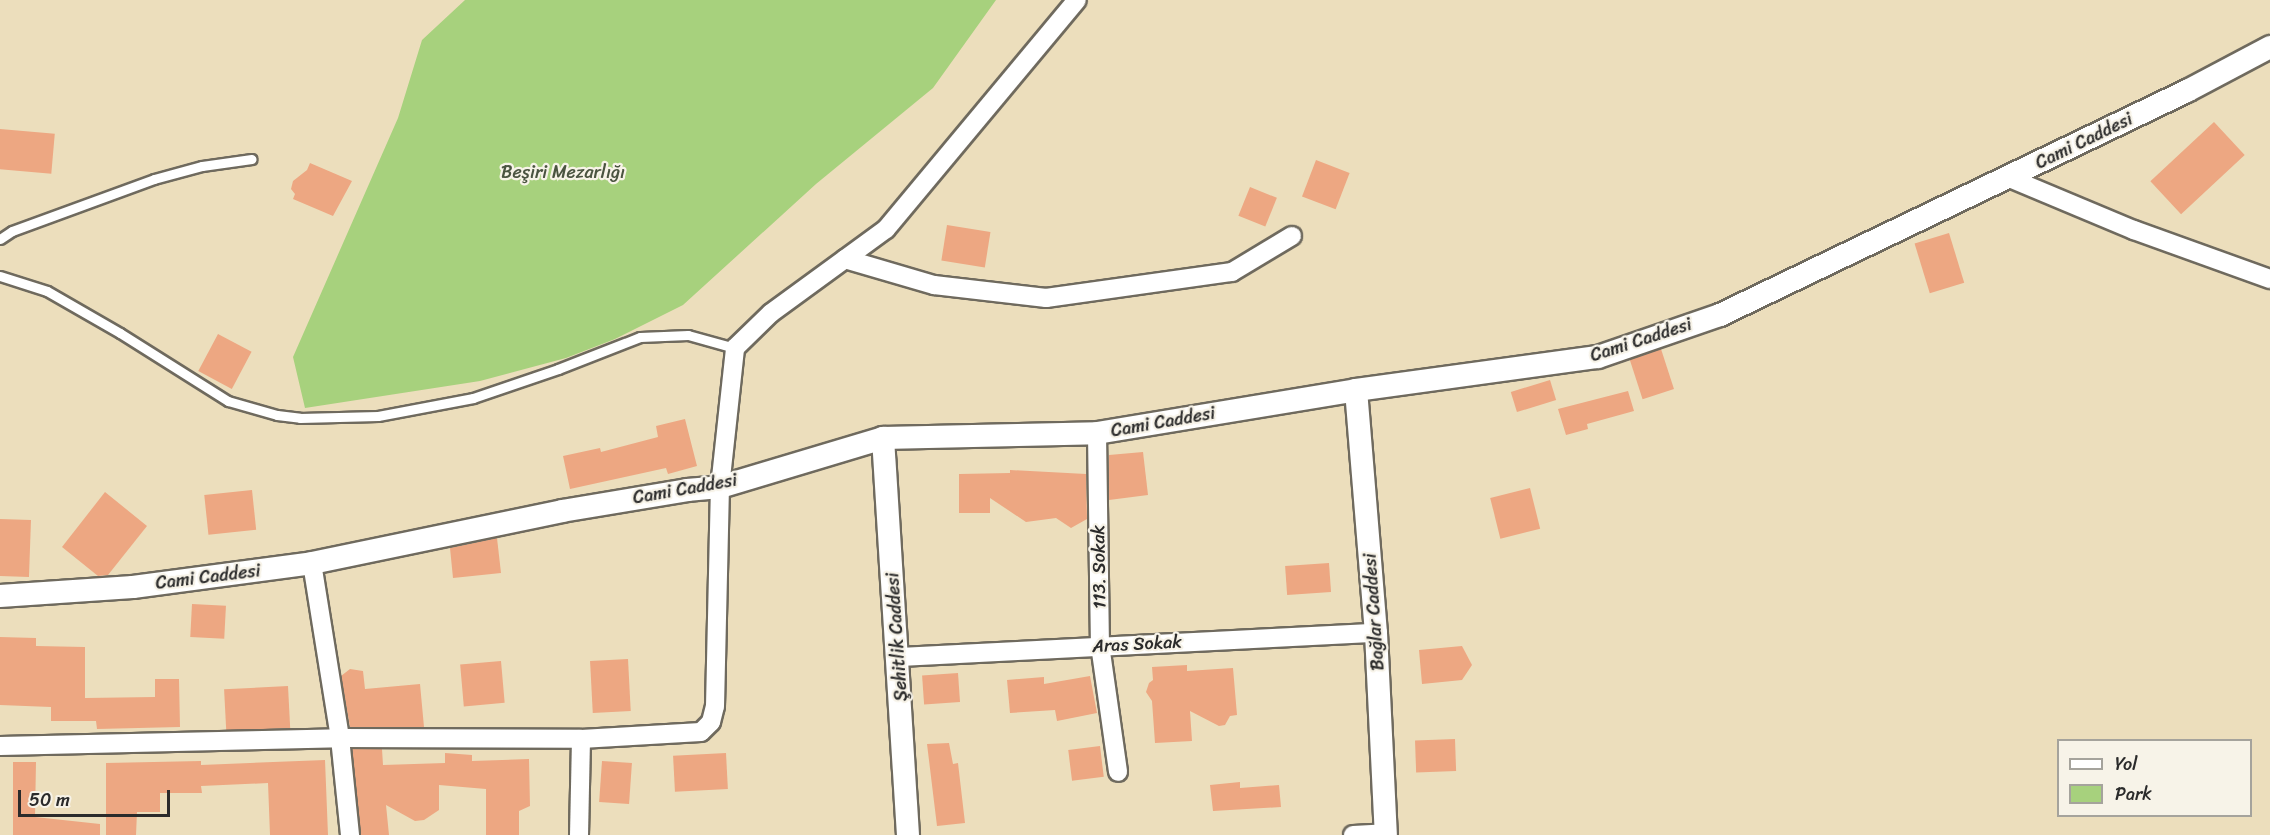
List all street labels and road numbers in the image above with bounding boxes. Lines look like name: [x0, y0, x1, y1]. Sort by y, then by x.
street label: Cami Caddesi: [2032, 108, 2136, 174]
street label: Cami Caddesi: [1588, 314, 1694, 366]
street label: Cami Caddesi: [1110, 402, 1216, 442]
street label: Cami Caddesi: [632, 469, 738, 509]
street label: 113. Sokak: [1087, 525, 1111, 609]
street label: Bağlar Caddesi: [1359, 553, 1389, 671]
street label: Cami Caddesi: [155, 560, 261, 594]
street label: Şehitlik Caddesi: [882, 572, 912, 702]
street label: Aras Sokak: [1092, 631, 1182, 657]

